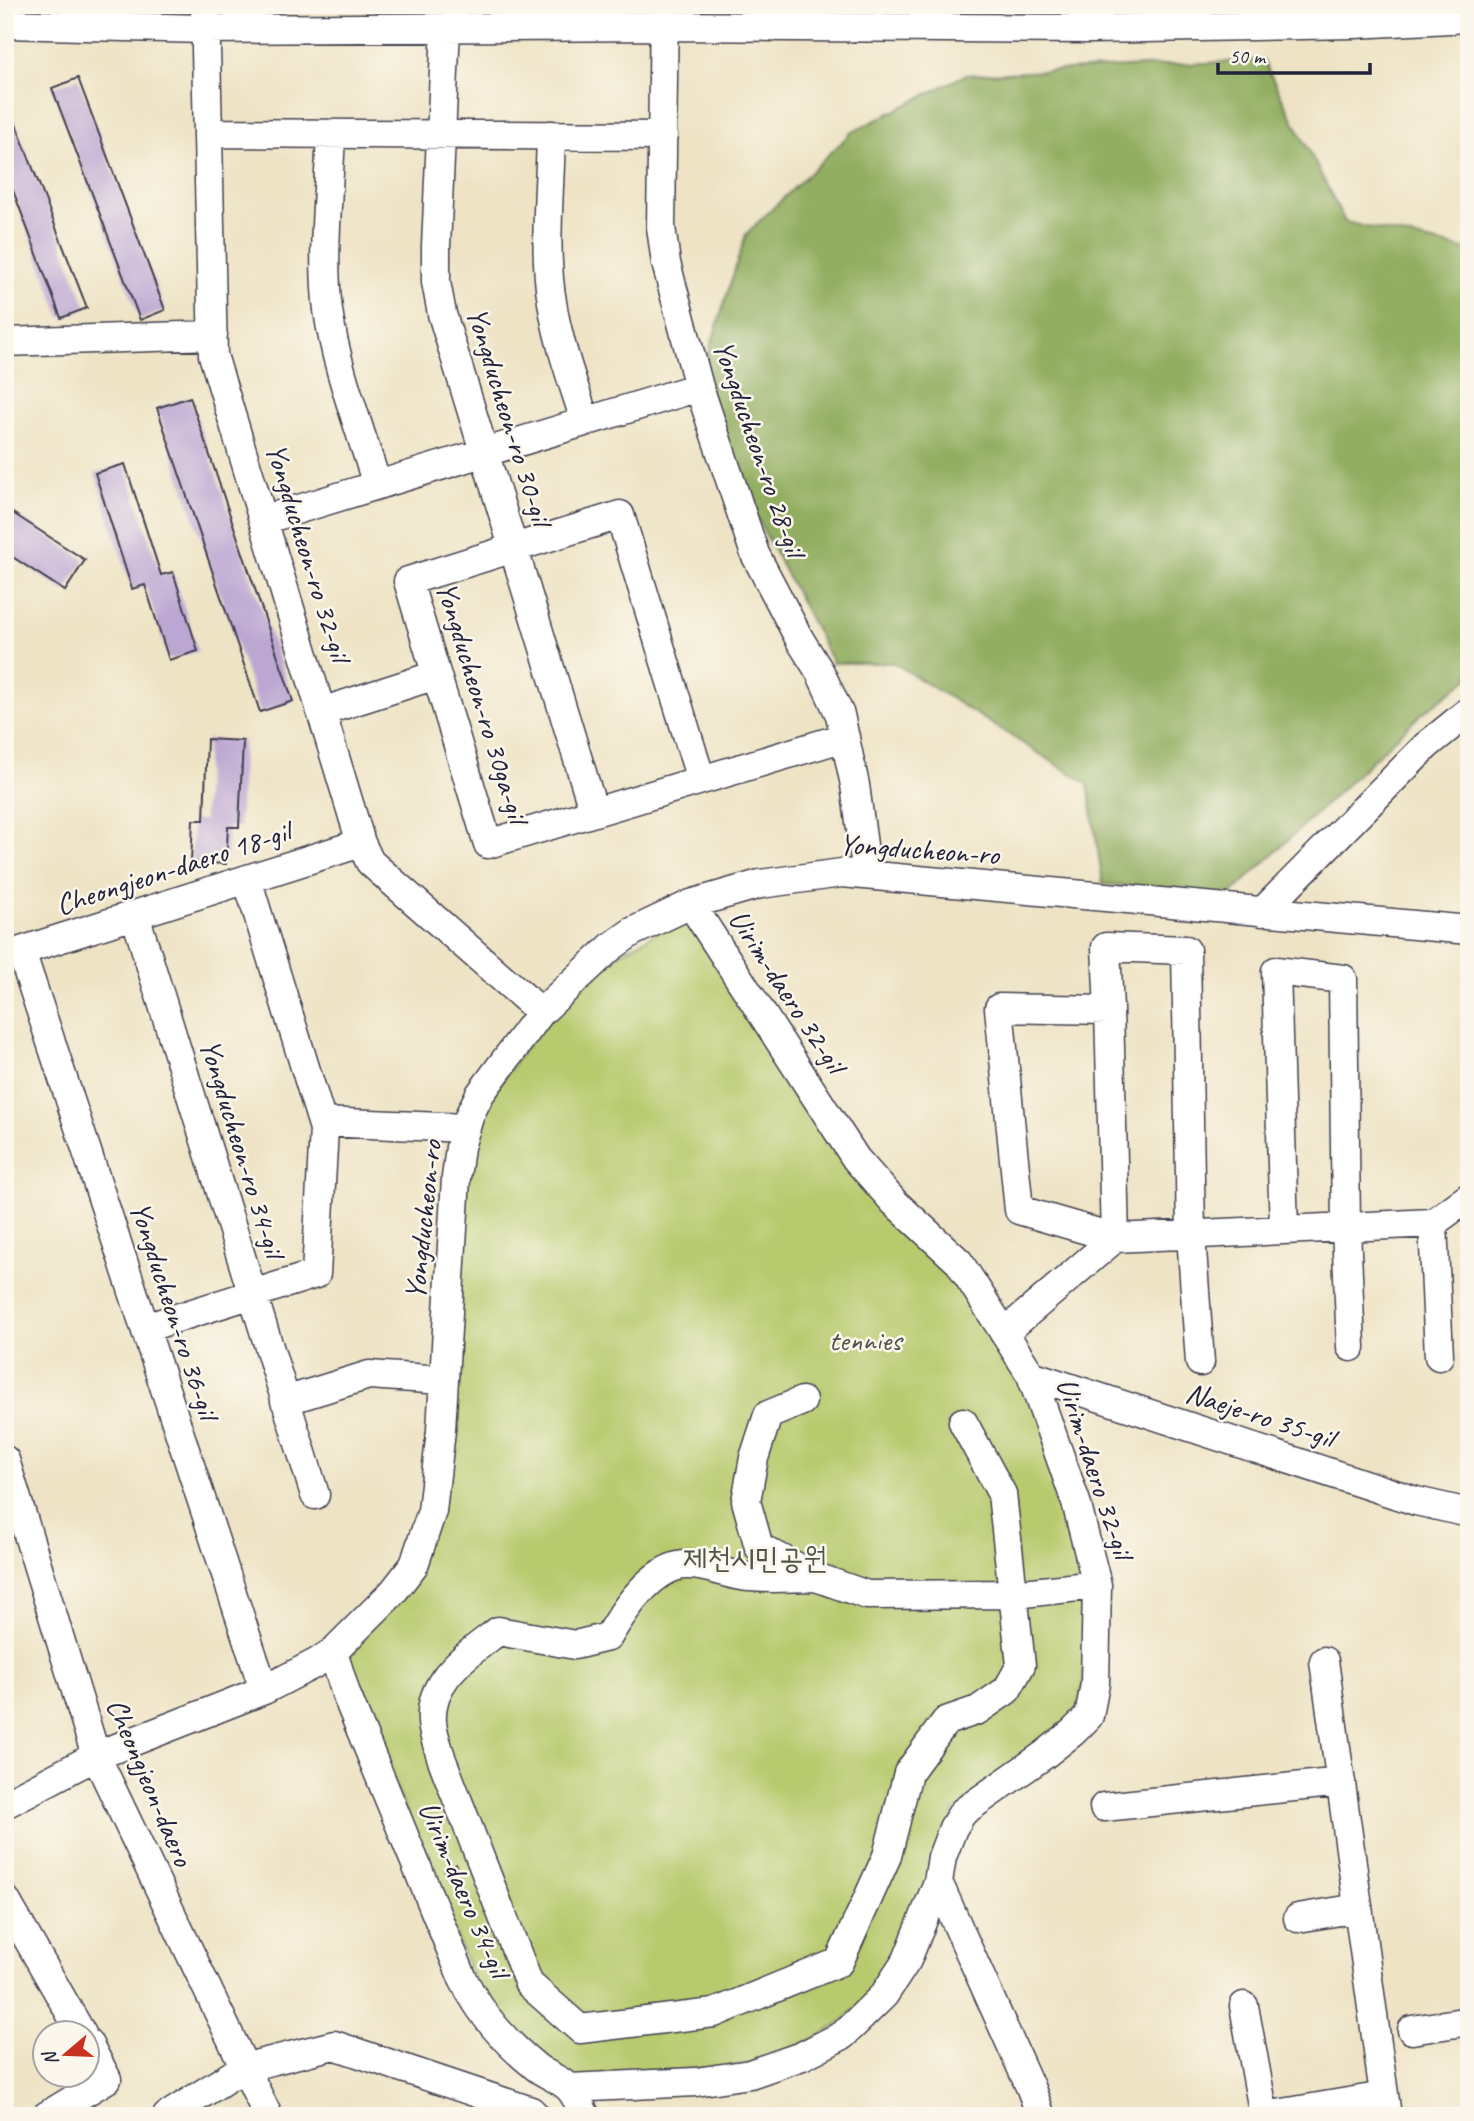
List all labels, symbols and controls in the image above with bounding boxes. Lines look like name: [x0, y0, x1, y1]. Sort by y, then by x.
scale bar: [1218, 32, 1371, 76]
text: 50 m: [1229, 43, 1267, 69]
street label: Yongducheon-ro 30-gil: [458, 302, 562, 534]
street label: Yongducheon-ro 28-gil: [704, 335, 815, 566]
street label: Yongducheon-ro 32-gil: [257, 438, 361, 670]
street label: Yongducheon-ro 30ga-gil: [427, 577, 538, 832]
street label: Cheongjeon-daero 18-gil: [51, 811, 300, 924]
street label: Yongducheon-ro: [838, 824, 1002, 874]
street label: Uirim-daero 32-gil: [720, 902, 857, 1084]
street label: Yongducheon-ro 34-gil: [191, 1034, 295, 1266]
street label: Yongducheon-ro: [396, 1137, 450, 1302]
street label: Yongducheon-ro 36-gil: [121, 1197, 228, 1428]
park label: tennies: [829, 1321, 904, 1359]
street label: Uirim-daero 32-gil: [1048, 1373, 1144, 1568]
street label: Naeje-ro 35-gil: [1181, 1373, 1344, 1458]
park label: 제천시민공원: [683, 1539, 827, 1577]
street label: Cheongjeon-daero: [98, 1692, 203, 1873]
street label: Uirim-daero 34-gil: [410, 1795, 520, 1987]
north arrow: [32, 2020, 102, 2090]
text: N: [37, 2047, 64, 2069]

